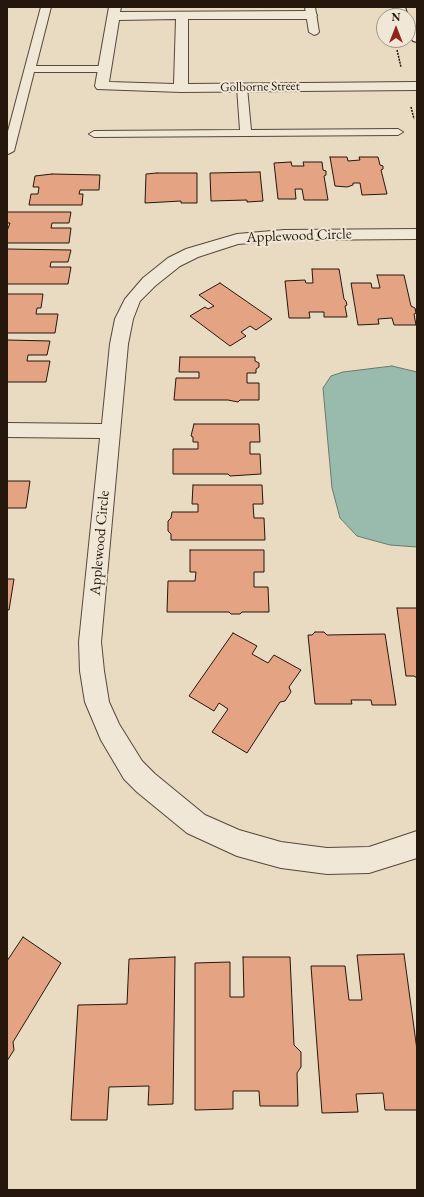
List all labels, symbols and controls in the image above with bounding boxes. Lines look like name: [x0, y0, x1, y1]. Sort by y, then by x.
north arrow: [376, 8, 416, 48]
text: N: [392, 10, 400, 24]
street label: Golborne Street: [220, 79, 300, 95]
street label: Applewood Circle: [246, 225, 352, 247]
street label: Applewood Circle: [86, 490, 114, 596]

